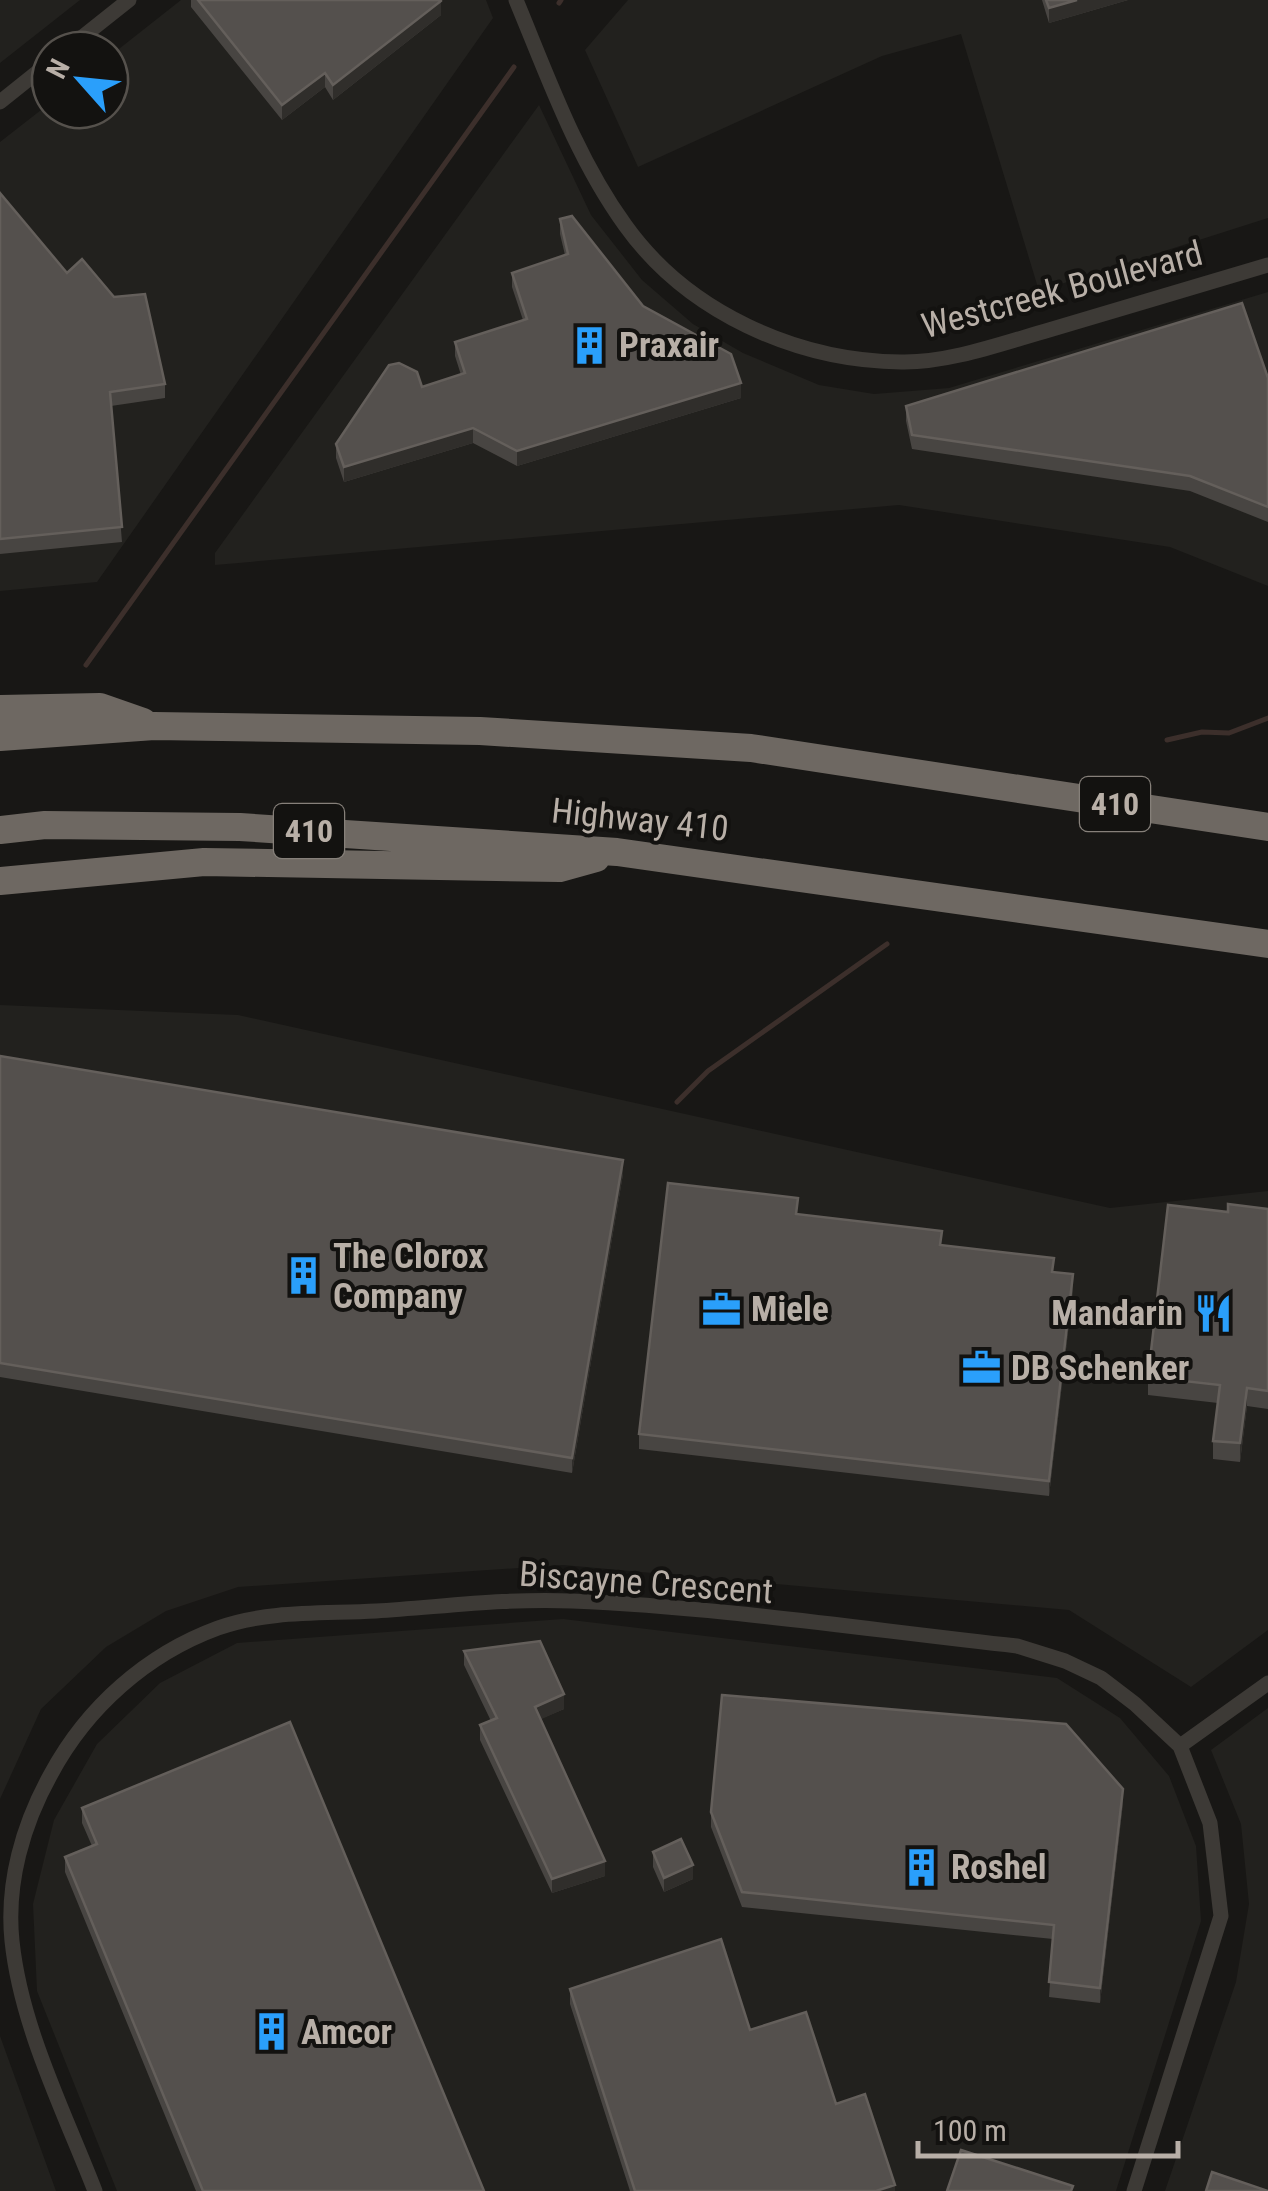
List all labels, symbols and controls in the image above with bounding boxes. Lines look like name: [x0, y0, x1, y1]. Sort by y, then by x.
north arrow: [30, 30, 130, 130]
text: N: [40, 54, 77, 84]
street label: Westcreek Boulevard: [917, 233, 1207, 347]
building icon: Praxair: [568, 324, 610, 366]
place label: Praxair: [619, 325, 719, 366]
road number: 410: [1080, 777, 1150, 831]
street label: Highway 410: [550, 790, 730, 850]
road number: 410: [274, 804, 344, 858]
place label: The Clorox Company: [333, 1236, 484, 1317]
building icon: The Clorox Company: [282, 1255, 324, 1297]
office icon: Miele: [700, 1288, 742, 1330]
place label: Miele: [751, 1289, 829, 1330]
restaurant icon: Mandarin: [1192, 1292, 1234, 1334]
place label: Mandarin: [1051, 1293, 1183, 1334]
office icon: DB Schenker: [960, 1347, 1002, 1389]
place label: DB Schenker: [1011, 1348, 1189, 1389]
street label: Biscayne Crescent: [518, 1554, 774, 1612]
building icon: Roshel: [900, 1846, 942, 1888]
place label: Roshel: [951, 1847, 1046, 1888]
building icon: Amcor: [250, 2011, 292, 2053]
place label: Amcor: [301, 2012, 392, 2053]
scale bar: [918, 2096, 1178, 2158]
text: 100 m: [933, 2113, 1007, 2148]

